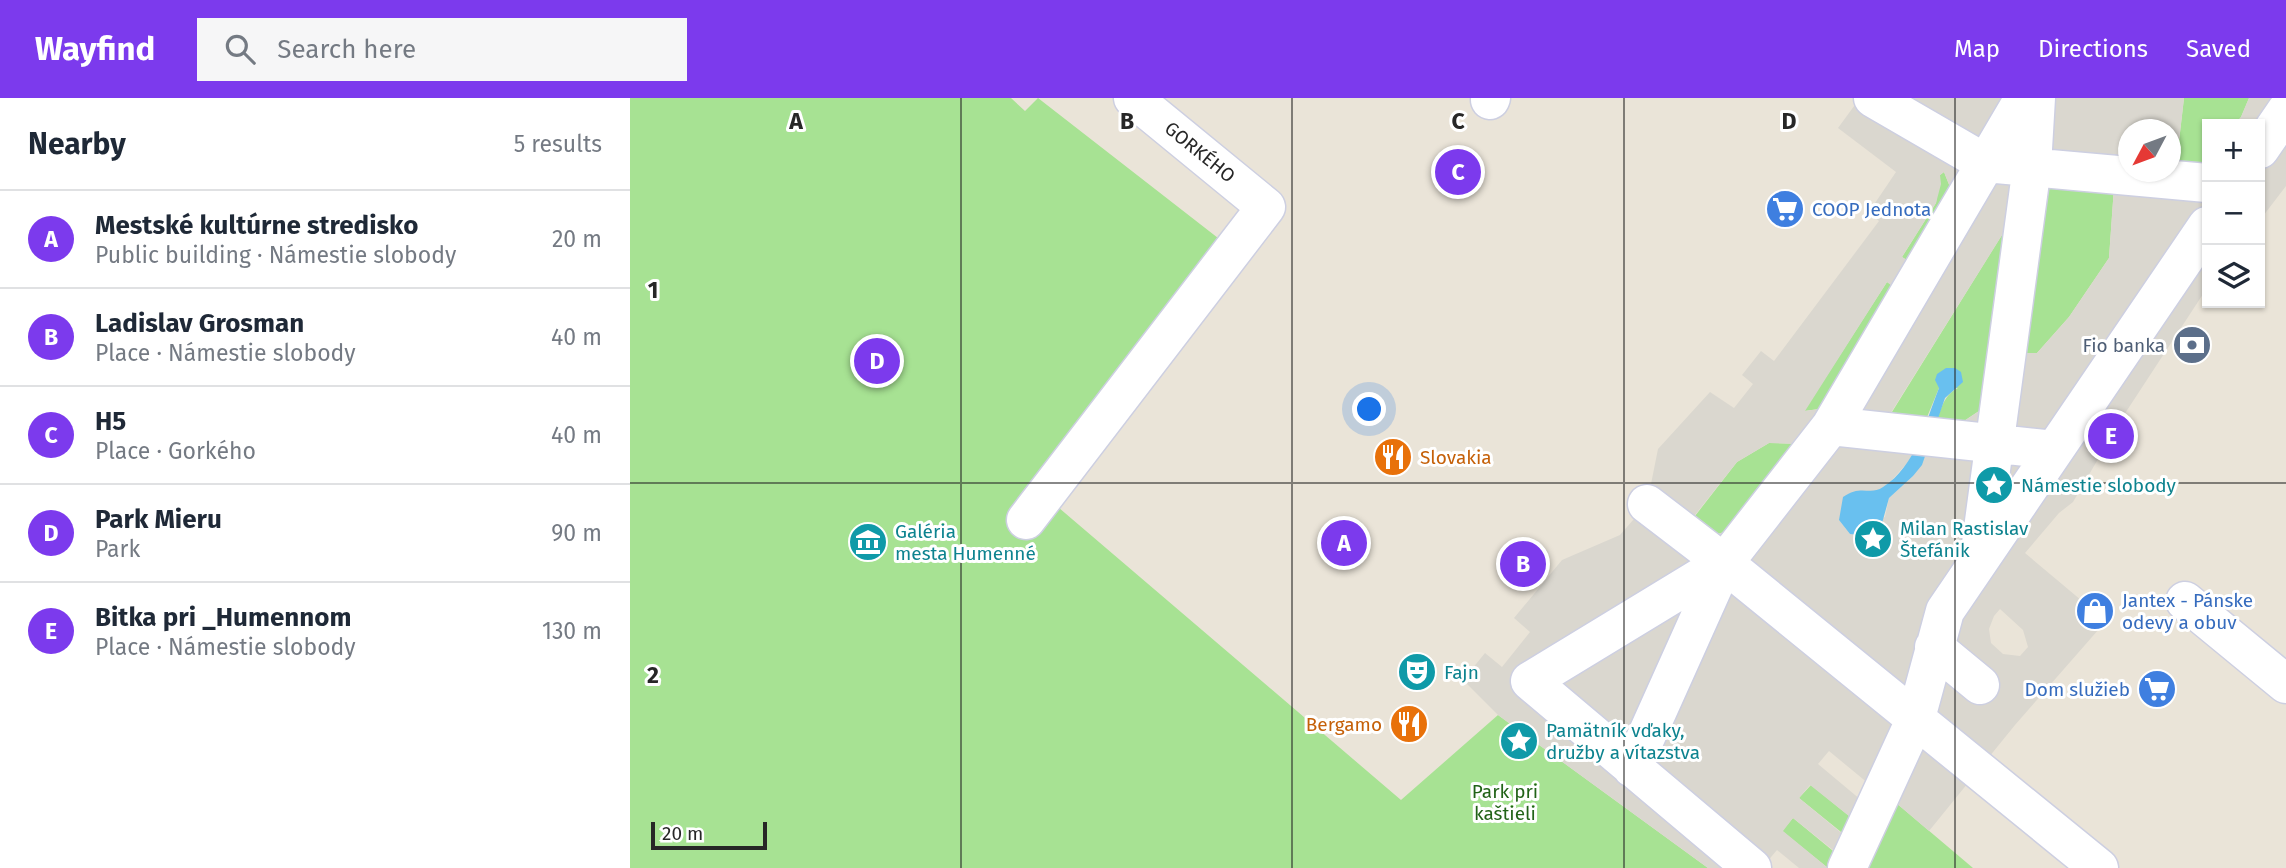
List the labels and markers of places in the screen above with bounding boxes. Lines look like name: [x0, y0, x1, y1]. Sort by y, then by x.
pin: C: [1435, 146, 1481, 198]
supermarket icon: COOP Jednota: [1764, 188, 1806, 230]
place label: COOP Jednota: [1812, 198, 1931, 221]
bank icon: Fio banka: [2171, 324, 2213, 366]
place label: Fio banka: [2083, 334, 2165, 357]
pin: D: [854, 335, 900, 387]
pin: E: [2088, 410, 2134, 462]
restaurant icon: Slovakia: [1372, 436, 1414, 478]
place label: Slovakia: [1420, 446, 1492, 469]
place icon: Námestie slobody: [1973, 464, 2015, 506]
place label: Námestie slobody: [2021, 474, 2177, 497]
pin: A: [1321, 517, 1367, 569]
place label: Milan Rastislav Štefánik: [1900, 517, 2029, 562]
place icon: Milan Rastislav Štefánik: [1852, 518, 1894, 560]
place label: Galéria mesta Humenné: [895, 520, 1036, 565]
museum icon: Galéria mesta Humenné: [847, 521, 889, 563]
pin: B: [1500, 538, 1546, 590]
place label: Jantex - Pánske odevy a obuv: [2122, 589, 2253, 634]
shop icon: Jantex - Pánske odevy a obuv: [2074, 590, 2116, 632]
theatre icon: Fajn: [1396, 651, 1438, 693]
place label: Fajn: [1444, 661, 1479, 684]
supermarket icon: Dom služieb: [2136, 668, 2178, 710]
place label: Dom služieb: [2025, 678, 2130, 701]
restaurant icon: Bergamo: [1388, 703, 1430, 745]
place label: Bergamo: [1306, 713, 1382, 736]
place label: Pamätník vďaky, družby a vítazstva: [1546, 719, 1700, 764]
place icon: Pamätník vďaky, družby a vítazstva: [1498, 720, 1540, 762]

